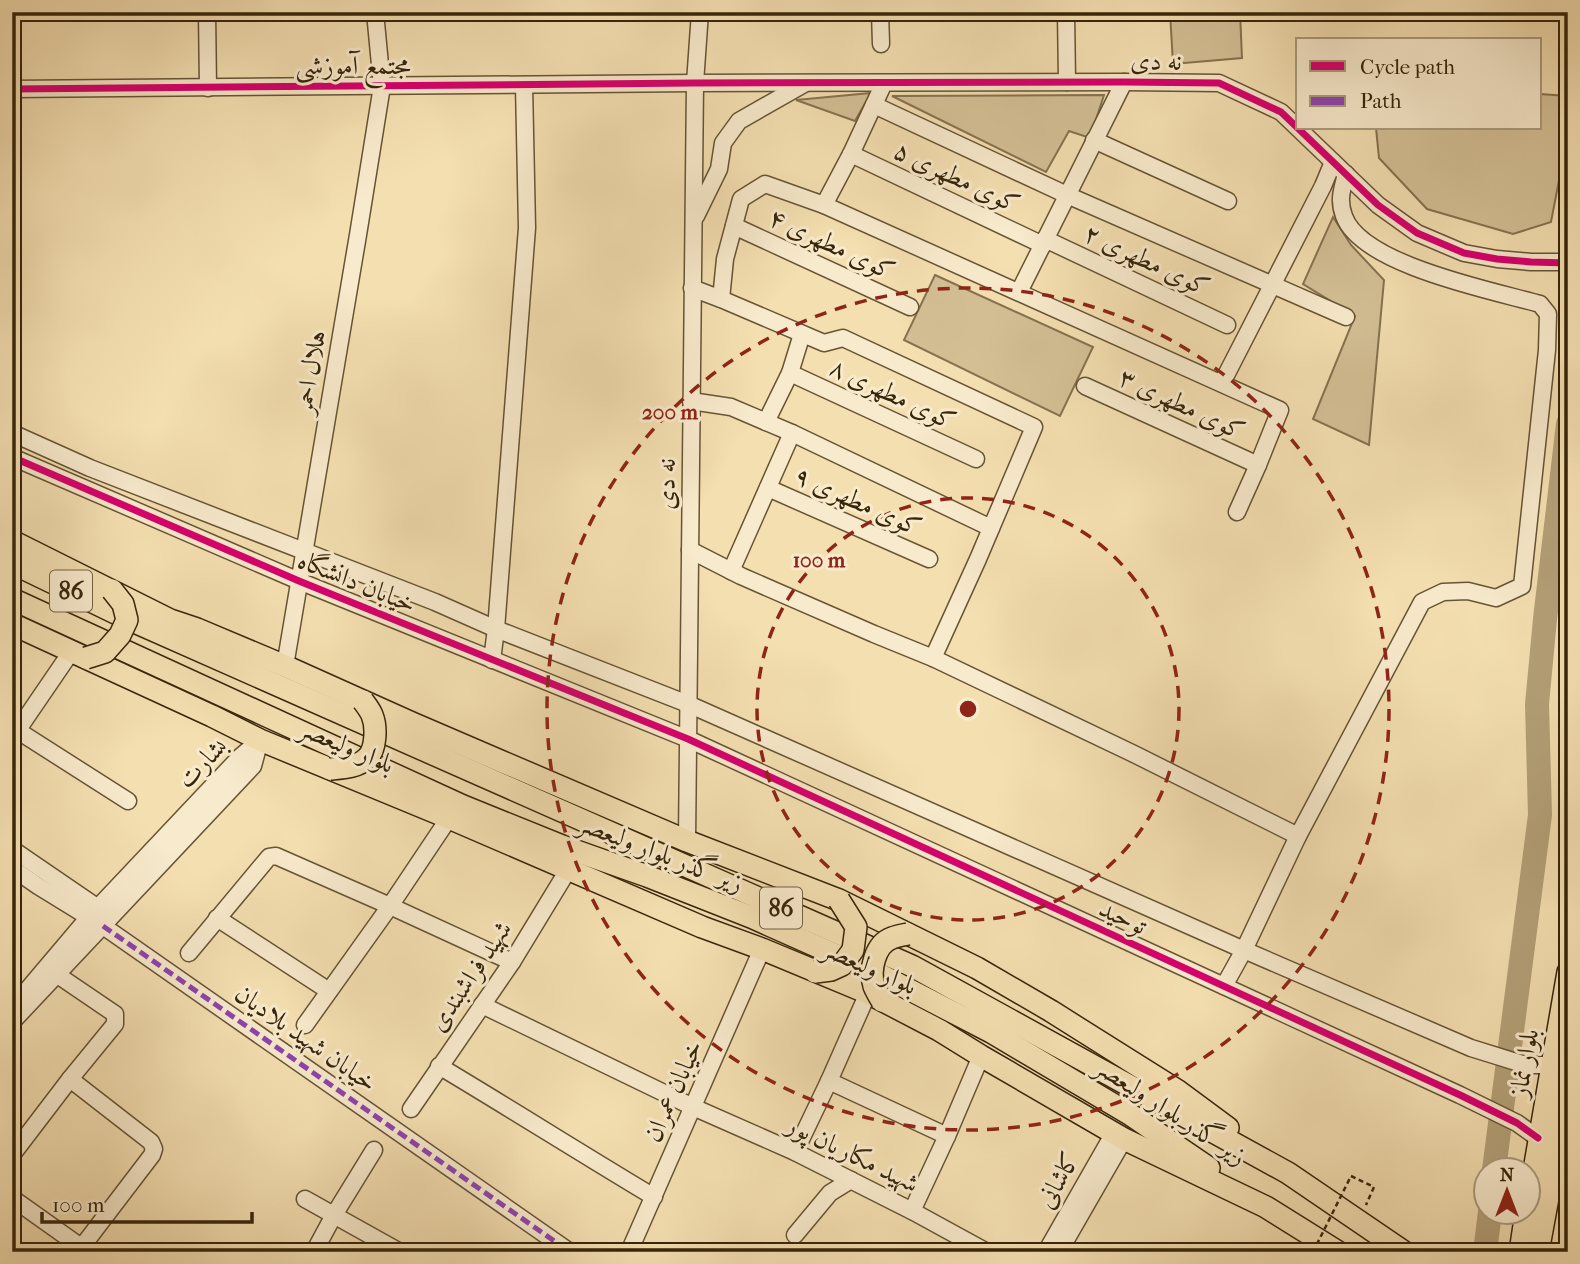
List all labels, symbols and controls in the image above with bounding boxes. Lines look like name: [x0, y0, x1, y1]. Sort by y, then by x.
legend: [1296, 38, 1542, 130]
street label: نه دی: [1130, 45, 1182, 77]
street label: مجتمع آموزشی: [295, 50, 411, 89]
text: Cycle path: [1360, 55, 1455, 79]
text: Path: [1360, 89, 1402, 113]
street label: کوی مطهری ۵: [889, 134, 1025, 221]
street label: کوی مطهری ۴: [764, 201, 900, 288]
street label: کوی مطهری ۲: [1079, 217, 1215, 304]
street label: هلال احمر: [287, 328, 334, 419]
street label: کوی مطهری ۸: [825, 351, 961, 438]
street label: کوی مطهری ۳: [1114, 361, 1250, 448]
text: 200 m: [642, 400, 699, 424]
street label: نه دی: [650, 458, 682, 510]
street label: کوی مطهری ۹: [789, 459, 926, 544]
street label: خیابان دانشگاه: [293, 543, 421, 620]
text: 100 m: [793, 548, 846, 572]
road number: 86: [50, 570, 92, 612]
centre of rings: [956, 697, 980, 721]
street label: بلوار ولیعصر: [292, 711, 399, 781]
street label: بشارت: [170, 731, 234, 795]
street label: زیر گذر بلوار ولیعصر: [571, 803, 749, 900]
road number: 86: [760, 888, 802, 928]
street label: توحید: [1094, 892, 1153, 943]
street label: شهید فراشبندی: [422, 915, 519, 1038]
street label: بلوار ولیعصر: [815, 931, 922, 1002]
street label: خیابان شهید بلادیان: [229, 978, 383, 1099]
street label: بلوار نماز: [1502, 1026, 1545, 1103]
street label: خیابان عمران: [637, 1035, 710, 1147]
street label: زیر گذر بلوار ولیعصر: [1086, 1046, 1254, 1172]
street label: شهید مکاریان پور: [778, 1107, 924, 1202]
street label: کاشانی: [1030, 1146, 1086, 1214]
north arrow: [1472, 1156, 1542, 1226]
text: N: [1500, 1164, 1515, 1186]
scale bar: [42, 1180, 252, 1224]
text: 100 m: [52, 1193, 105, 1217]

